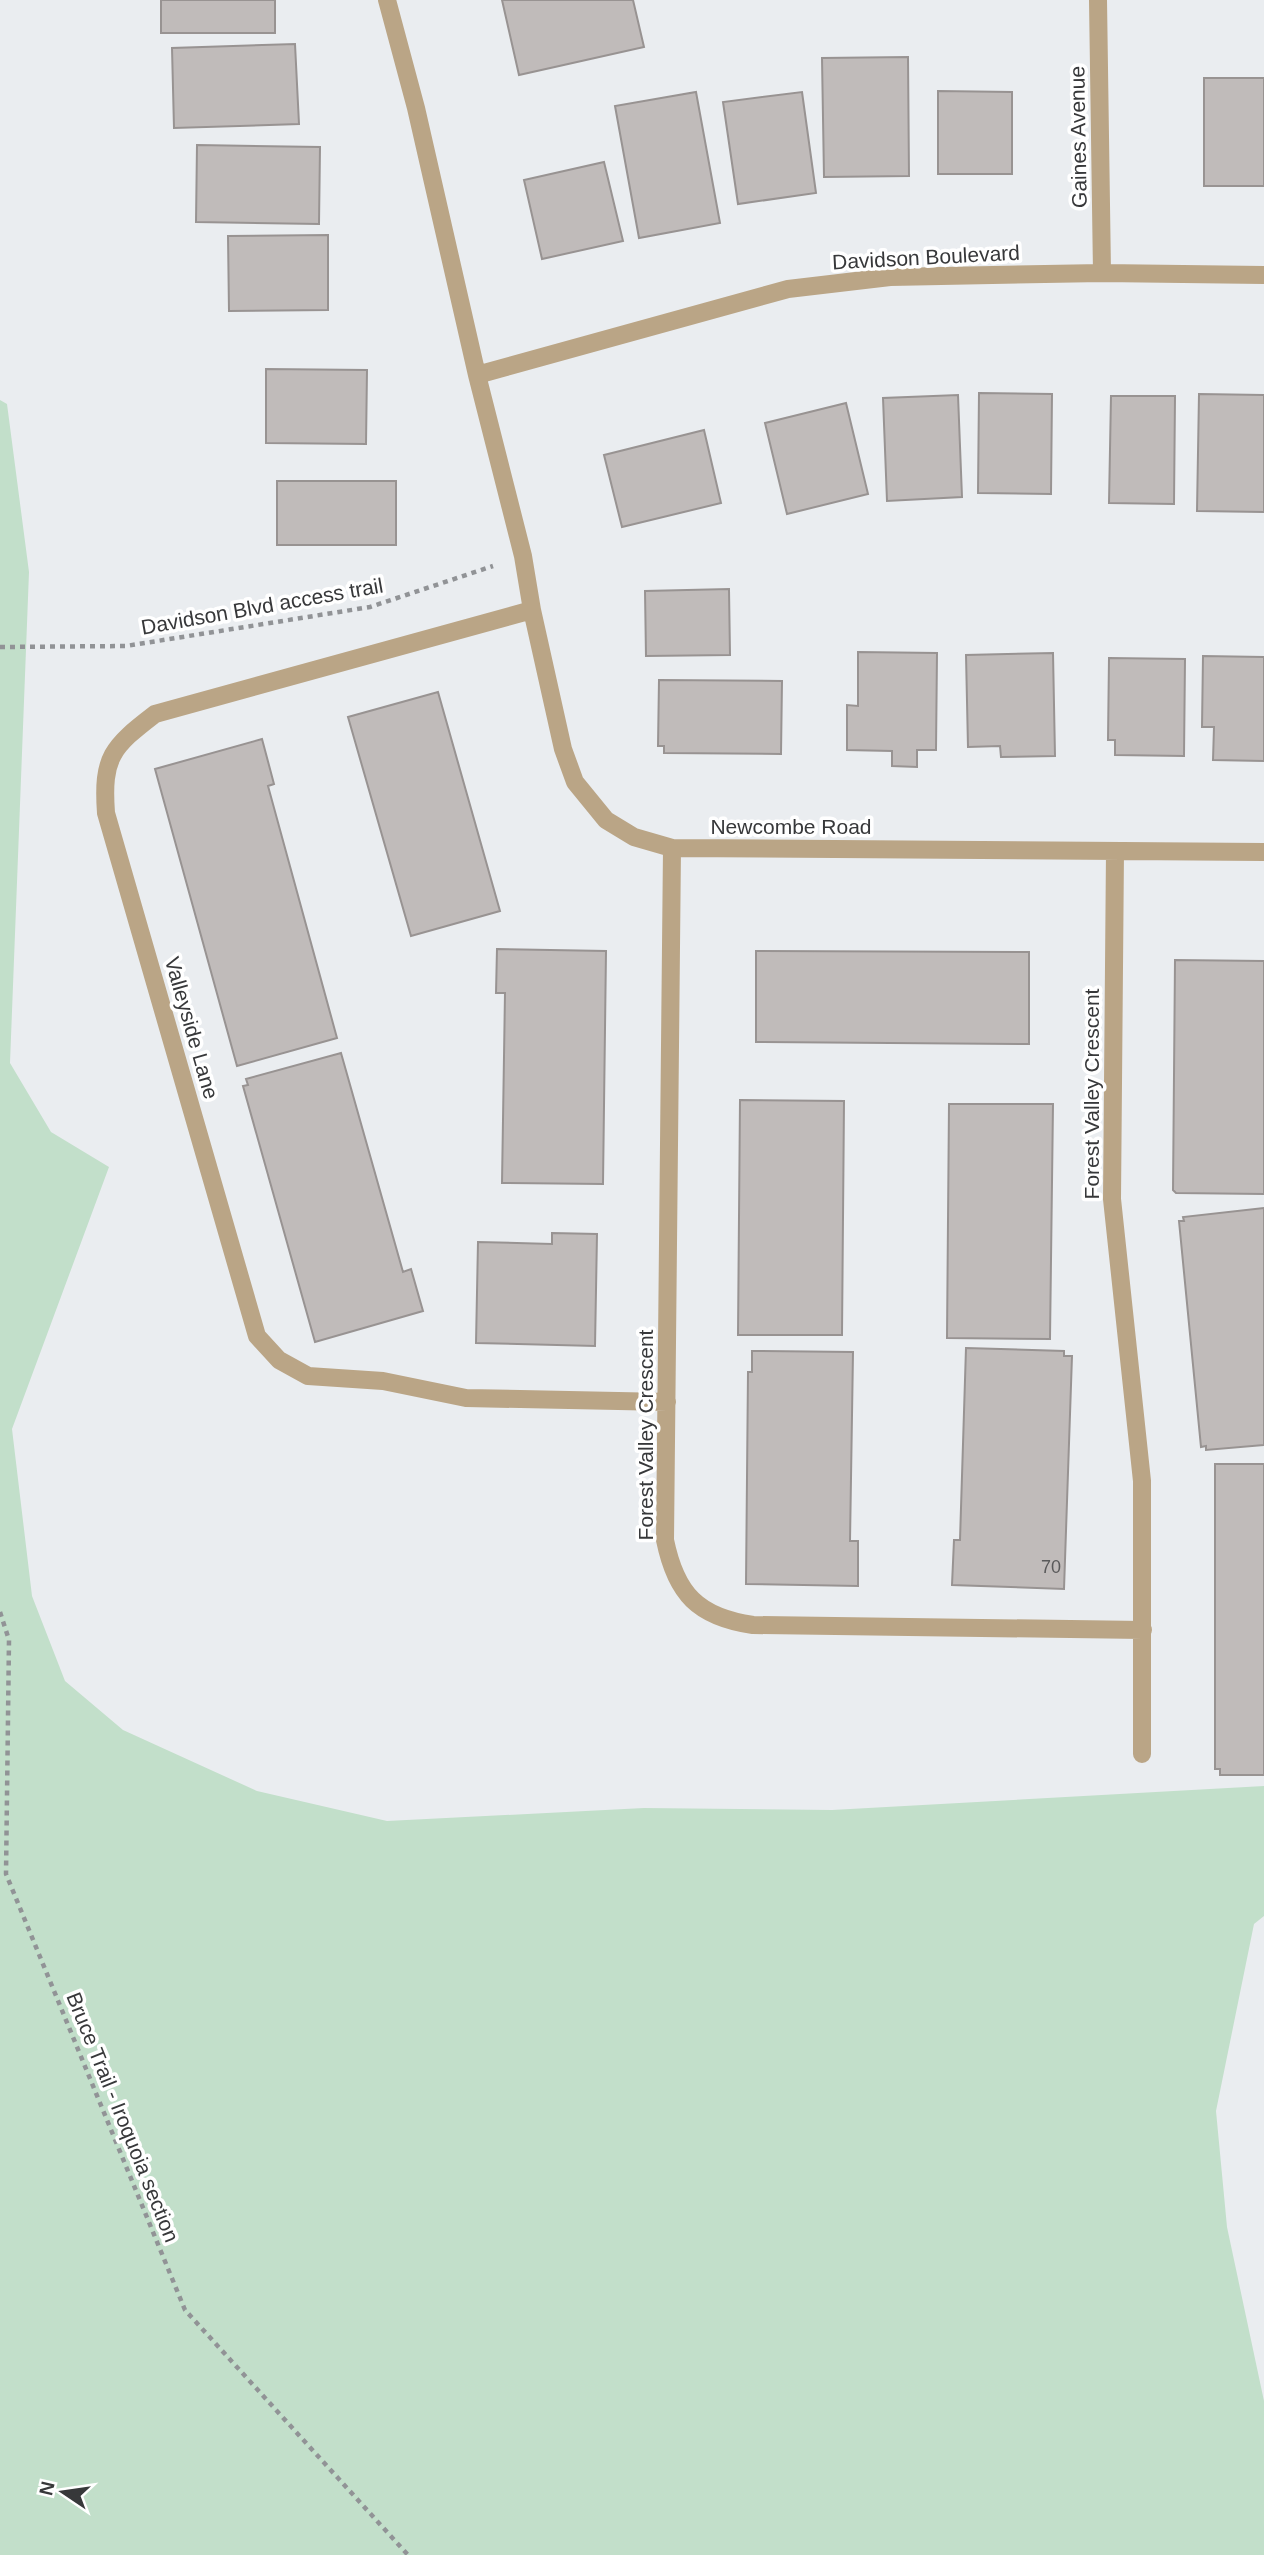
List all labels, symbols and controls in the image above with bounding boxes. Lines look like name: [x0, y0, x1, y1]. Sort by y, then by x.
street label: Gaines Avenue: [1065, 66, 1091, 208]
street label: Davidson Boulevard: [832, 241, 1020, 273]
street label: Davidson Blvd access trail: [139, 573, 385, 639]
street label: Newcombe Road: [710, 815, 872, 838]
street label: Valleyside Lane: [161, 954, 223, 1102]
street label: Forest Valley Crescent: [1080, 988, 1103, 1199]
street label: Forest Valley Crescent: [634, 1329, 657, 1540]
house number: 70: [1041, 1557, 1061, 1577]
street label: Bruce Trail - Iroquoia section: [62, 1989, 184, 2245]
north arrow: [28, 2457, 98, 2527]
text: N: [35, 2479, 59, 2497]

